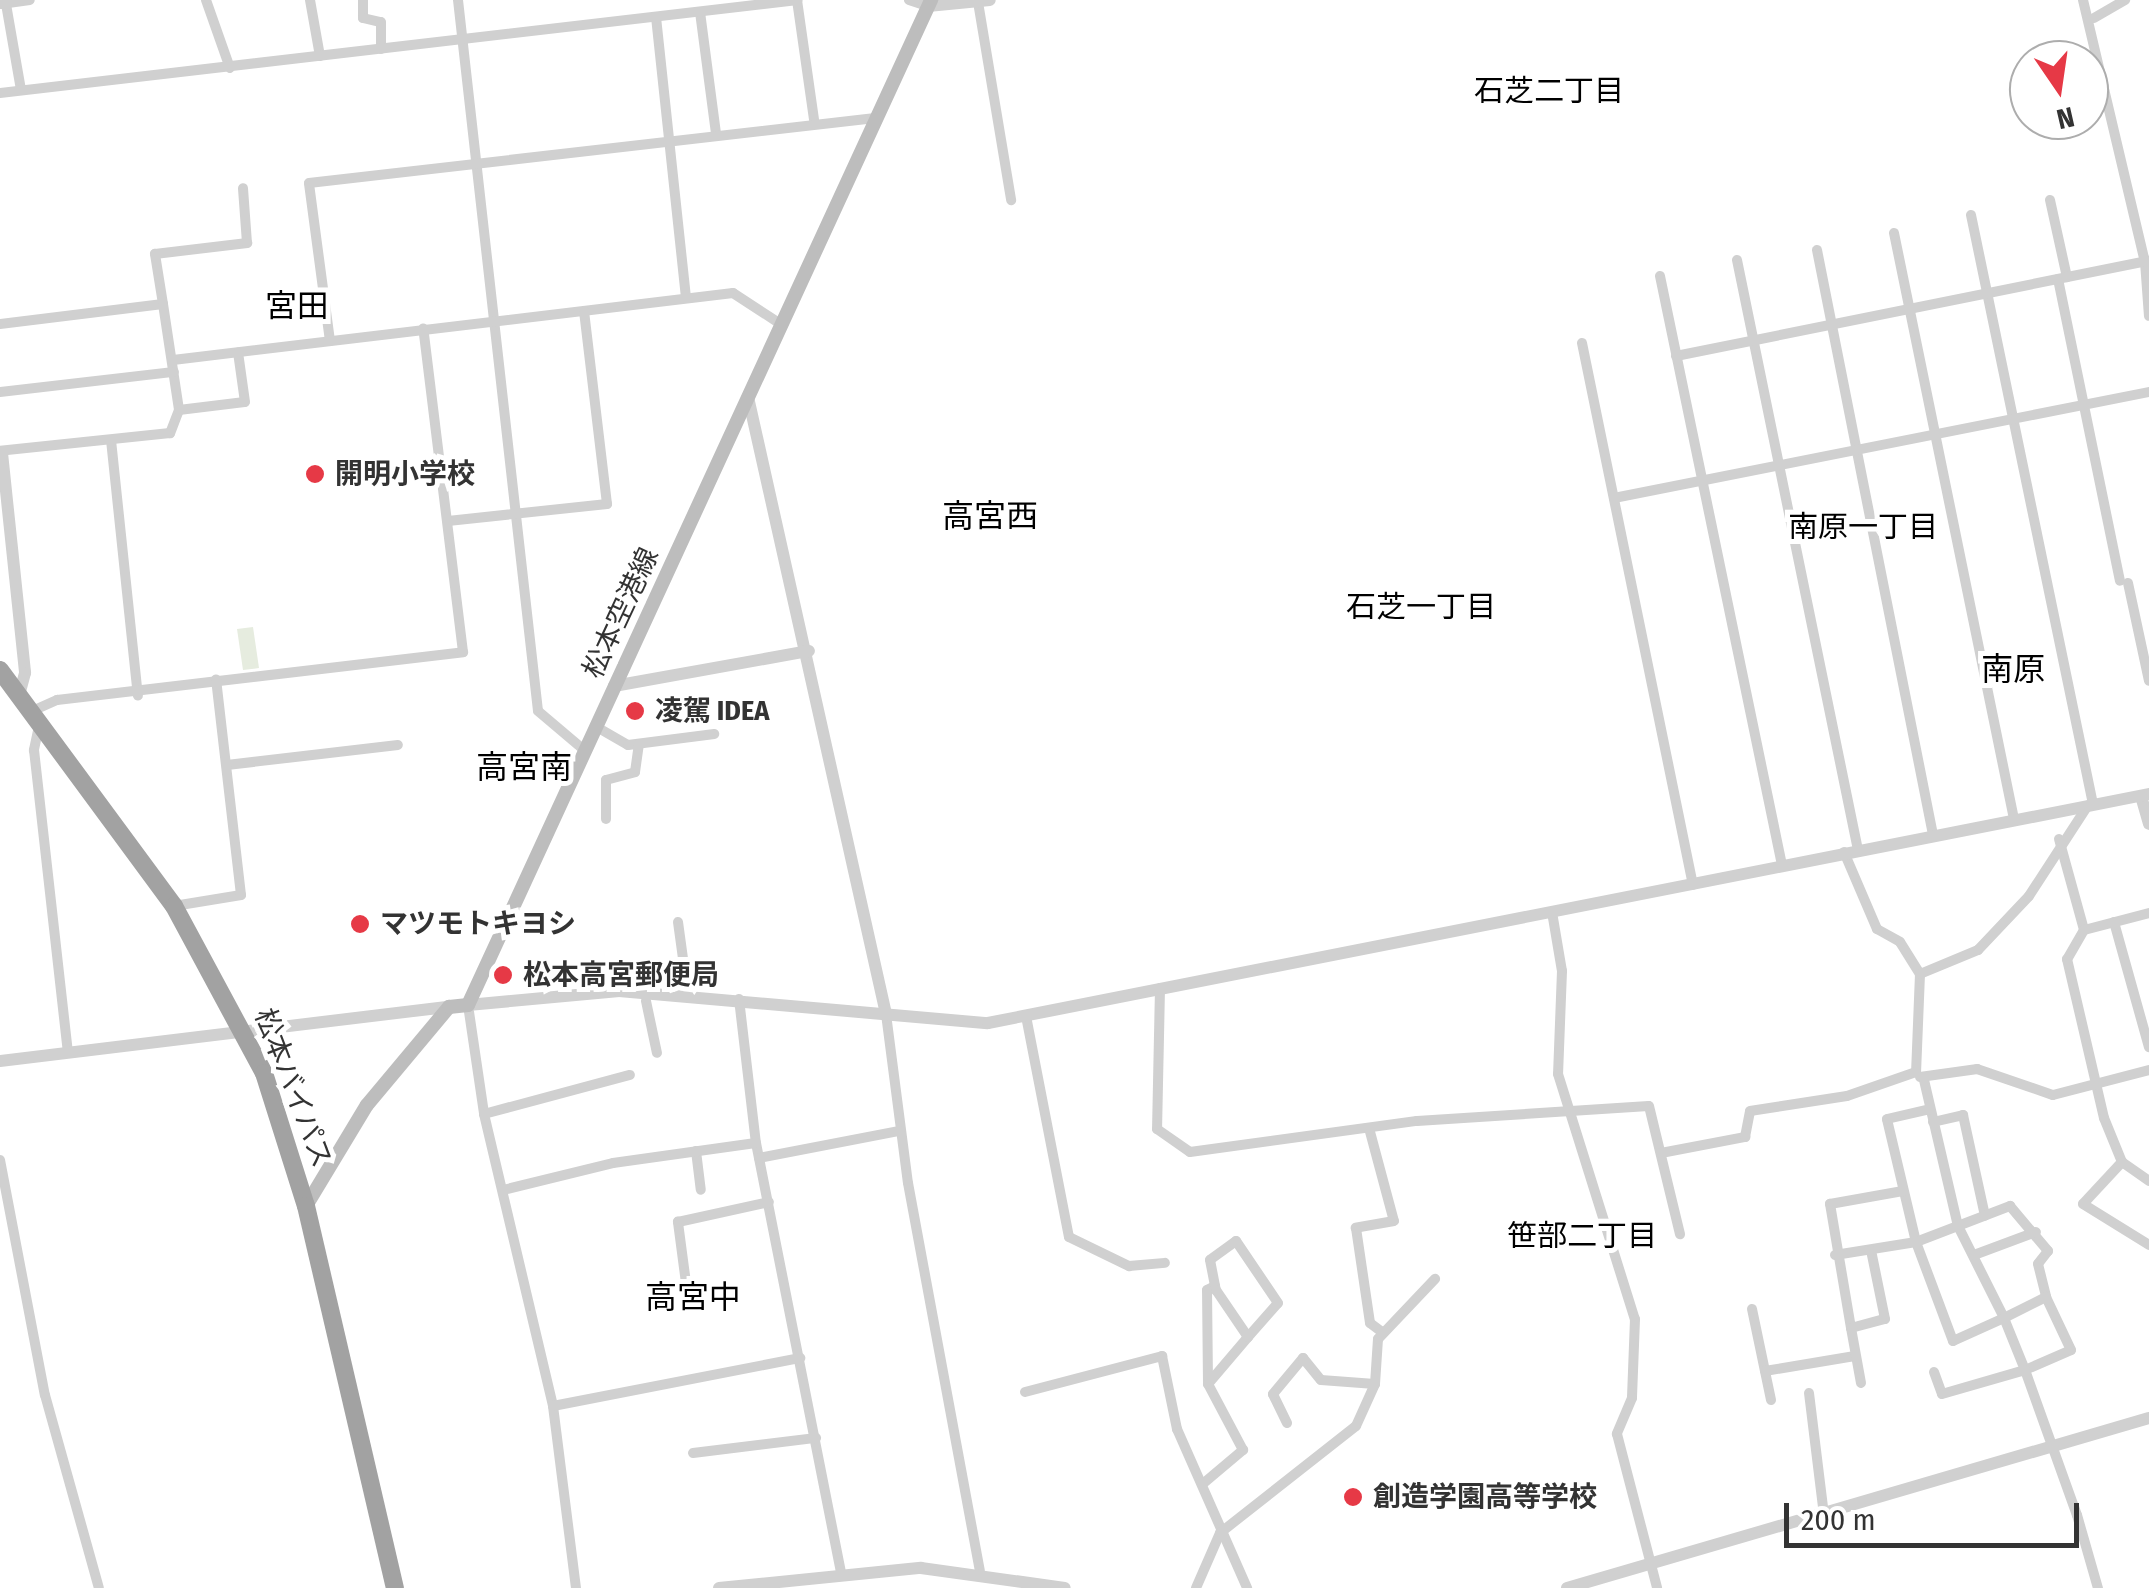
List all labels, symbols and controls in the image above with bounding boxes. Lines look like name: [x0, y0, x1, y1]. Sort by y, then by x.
north arrow: [2009, 40, 2109, 140]
district label: 石芝二丁目: [1474, 73, 1624, 109]
text: N: [2054, 100, 2077, 136]
district label: 宮田: [265, 287, 329, 325]
place label: 開明小学校: [335, 457, 475, 491]
marker: 開明小学校: [304, 463, 326, 485]
district label: 高宮西: [942, 497, 1038, 535]
district label: 南原一丁目: [1788, 509, 1938, 545]
street label: 松本空港線: [576, 542, 666, 684]
district label: 石芝一丁目: [1346, 589, 1496, 625]
district label: 南原: [1981, 650, 2045, 688]
place label: 凌駕 IDEA: [655, 694, 769, 728]
marker: 凌駕 IDEA: [624, 700, 646, 722]
district label: 高宮南: [476, 748, 572, 786]
place label: マツモトキヨシ: [380, 907, 576, 941]
marker: マツモトキヨシ: [349, 913, 371, 935]
place label: 松本高宮郵便局: [523, 958, 719, 992]
marker: 松本高宮郵便局: [492, 964, 514, 986]
street label: 松本バイパス: [247, 1004, 339, 1172]
district label: 笹部二丁目: [1507, 1218, 1657, 1254]
district label: 高宮中: [645, 1278, 741, 1316]
place label: 創造学園高等学校: [1373, 1480, 1597, 1514]
scale bar: [1789, 1483, 2084, 1545]
marker: 創造学園高等学校: [1342, 1486, 1364, 1508]
text: 200 m: [1801, 1502, 1876, 1538]

